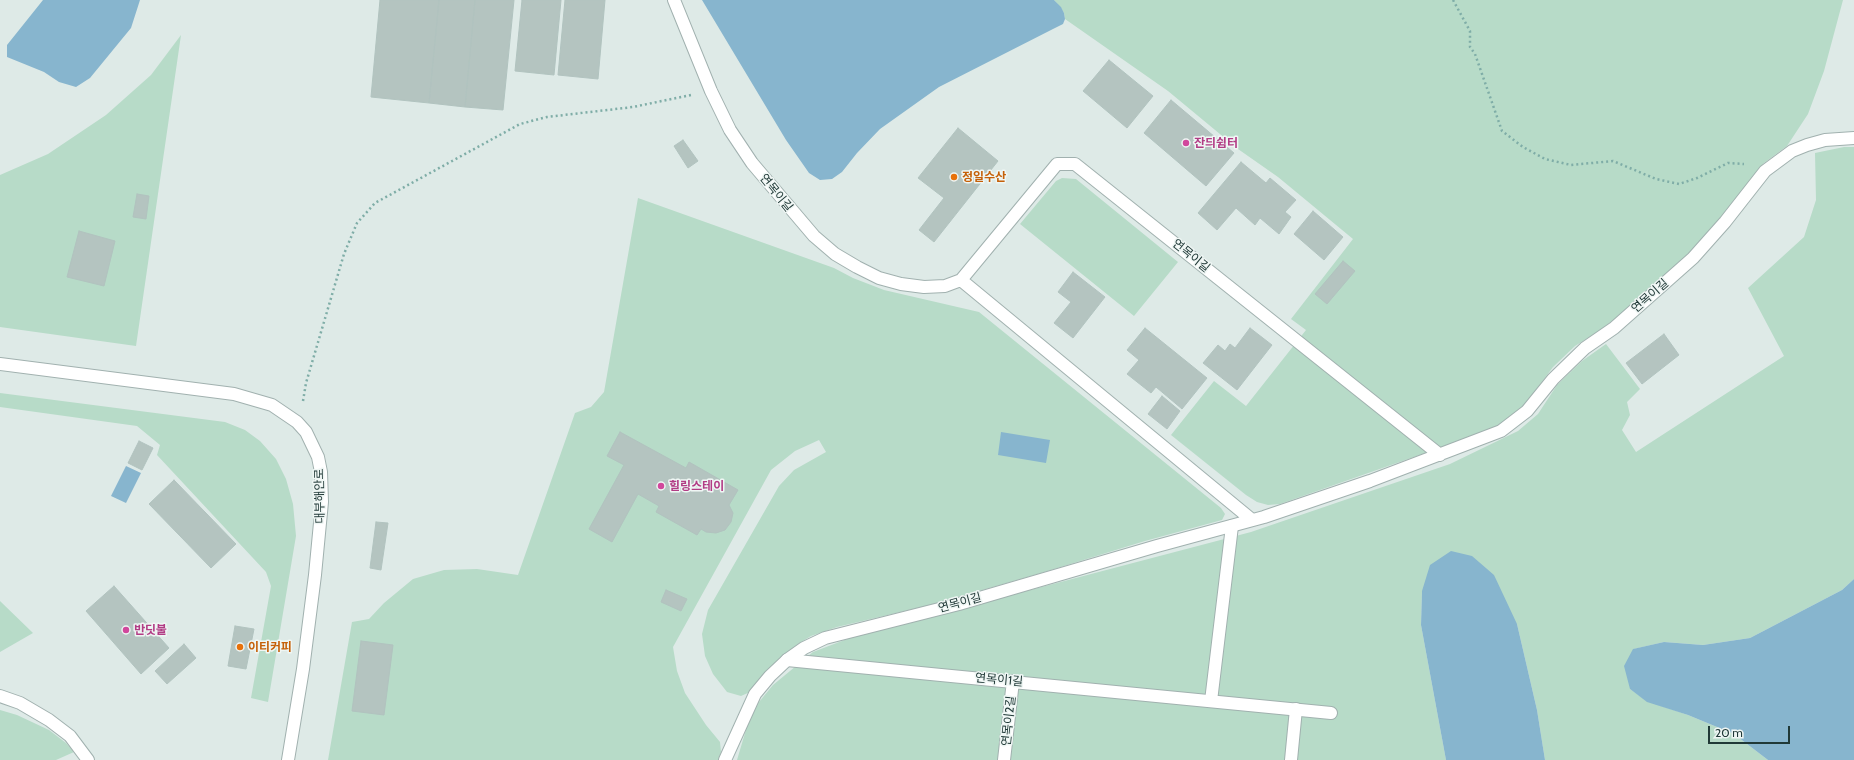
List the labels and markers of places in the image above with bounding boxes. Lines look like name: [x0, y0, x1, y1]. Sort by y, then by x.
place label: 잔듸쉼터: [1194, 136, 1238, 150]
marker: 잔듸쉼터: [1181, 138, 1191, 148]
place label: 정일수산: [962, 170, 1006, 184]
marker: 정일수산: [949, 172, 959, 182]
place label: 힐링스테이: [669, 479, 724, 493]
marker: 힐링스테이: [656, 481, 666, 491]
place label: 반딧불: [134, 623, 167, 637]
marker: 반딧불: [121, 625, 131, 635]
place label: 이티커피: [248, 640, 292, 654]
marker: 이티커피: [235, 642, 245, 652]

